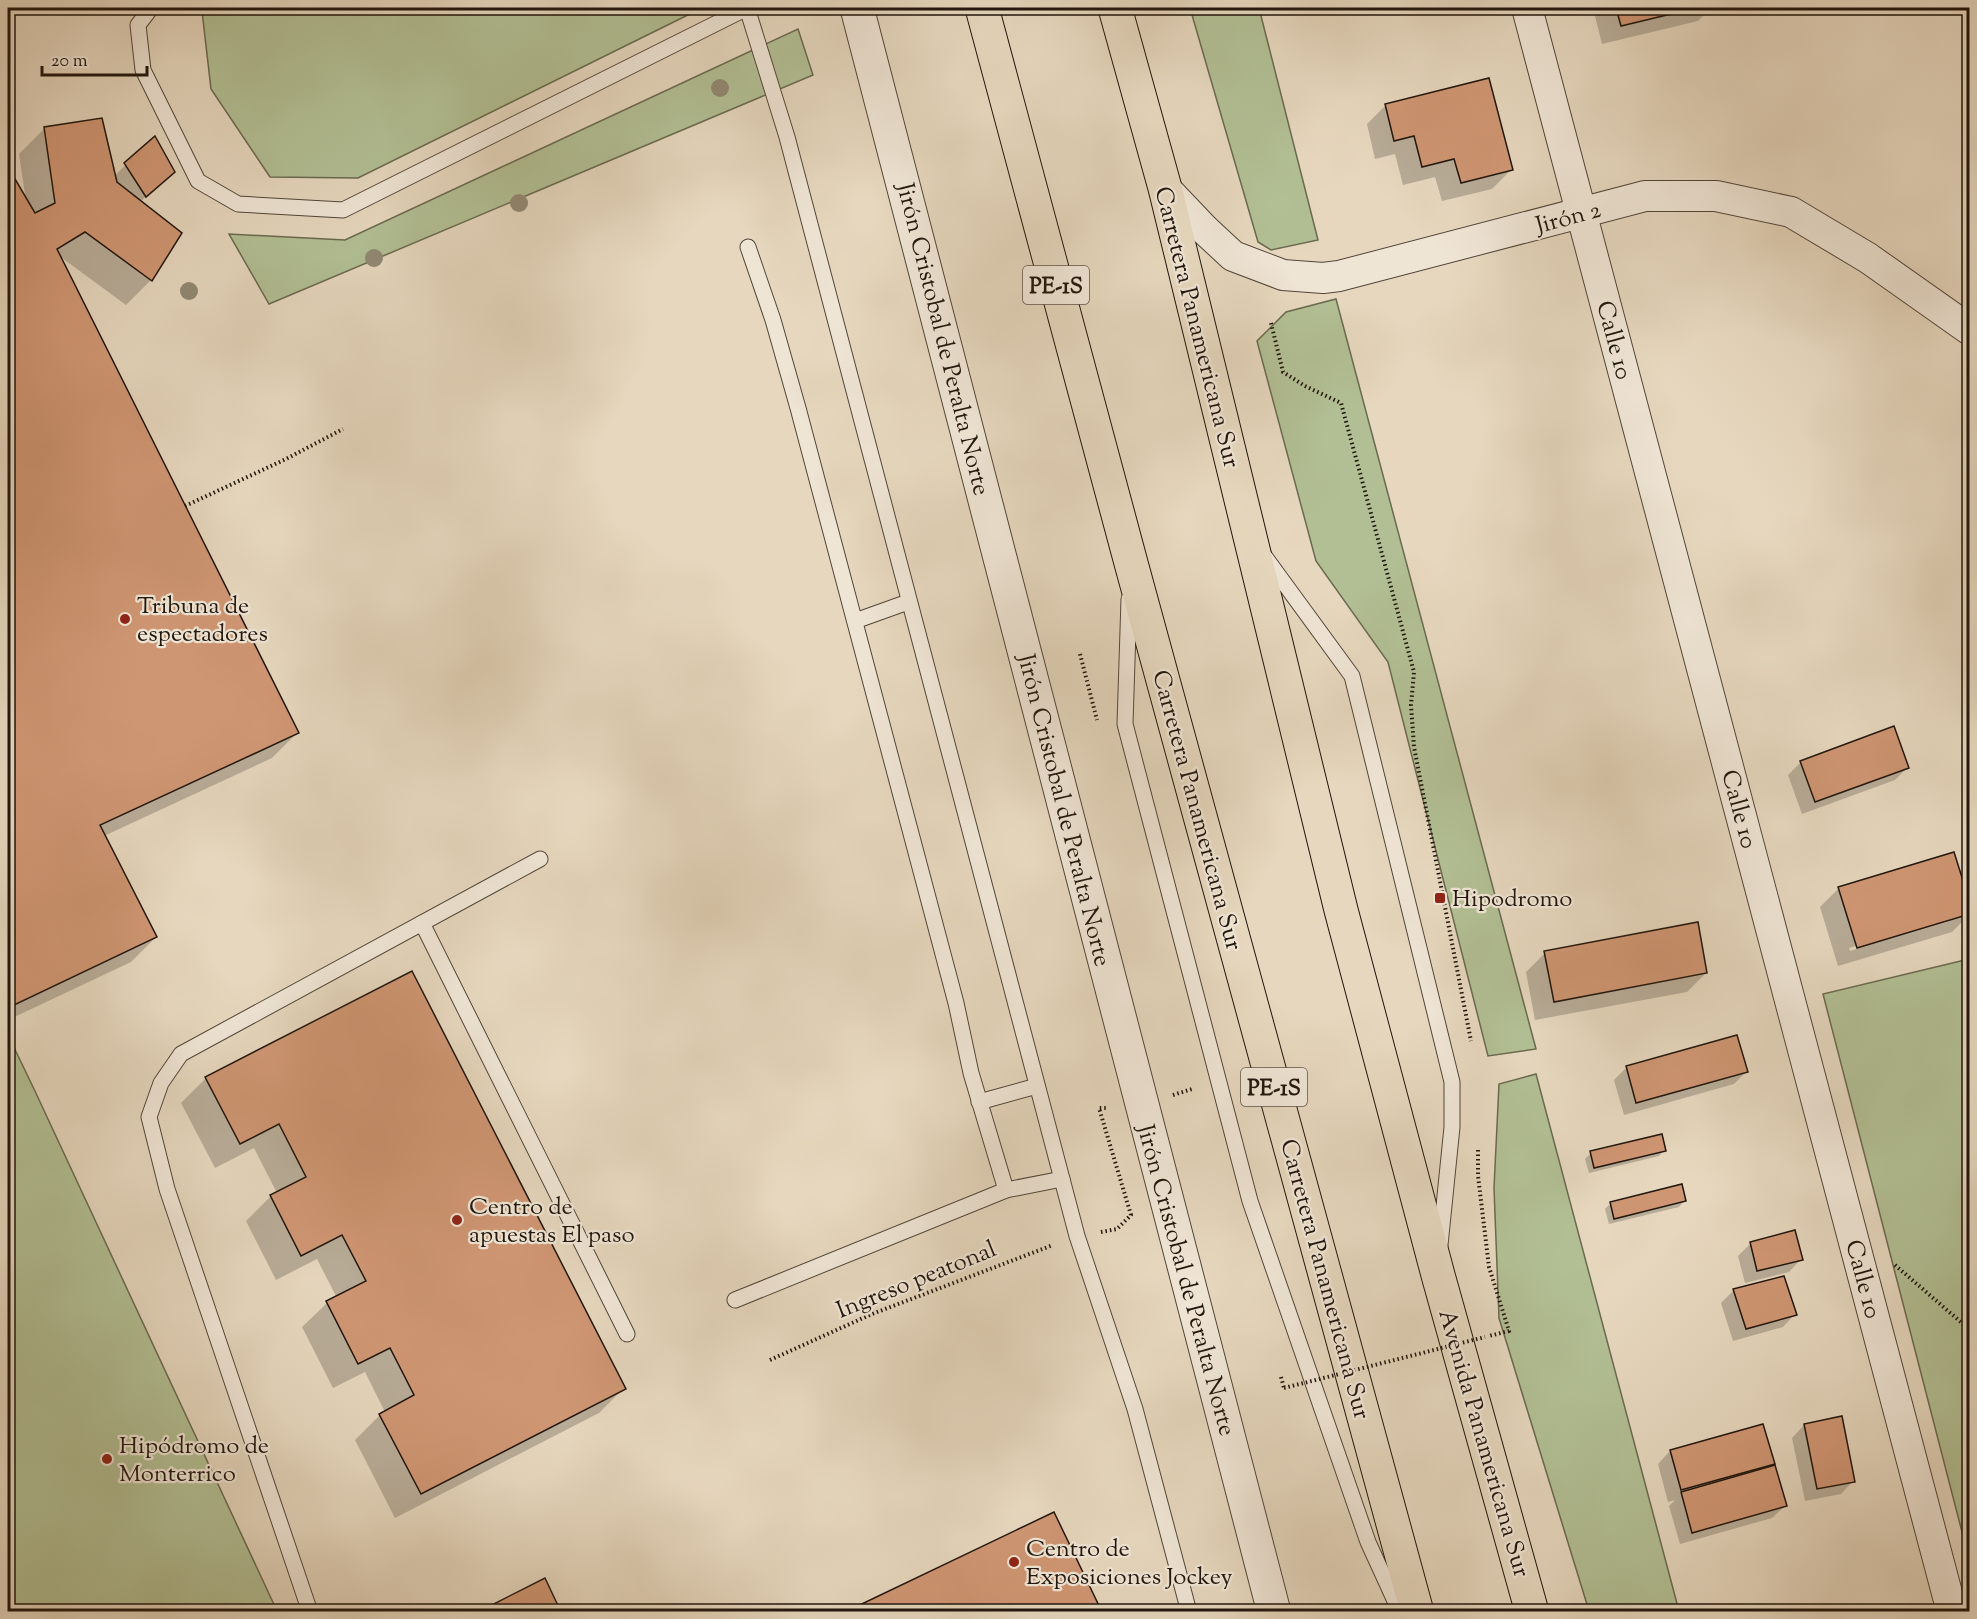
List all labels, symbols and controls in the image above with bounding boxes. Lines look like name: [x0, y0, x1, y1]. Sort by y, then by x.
scale bar: [42, 39, 147, 77]
text: 20 m: [51, 49, 88, 75]
street label: Jirón Cristobal de Peralta Norte: [886, 178, 997, 499]
street label: Carretera Panamericana Sur: [1145, 183, 1247, 472]
street label: Jirón 2: [1530, 194, 1605, 244]
road number: PE-1S: [1023, 266, 1089, 304]
street label: Calle 10: [1586, 297, 1640, 384]
place label: Tribuna de espectadores: [137, 590, 268, 652]
marker: Tribuna de espectadores: [118, 612, 132, 626]
street label: Jirón Cristobal de Peralta Norte: [1007, 649, 1118, 970]
street label: Carretera Panamericana Sur: [1142, 667, 1250, 954]
street label: Calle 10: [1711, 766, 1765, 853]
place label: Hipodromo: [1452, 883, 1572, 917]
marker: Hipodromo: [1433, 891, 1447, 905]
road number: PE-1S: [1241, 1068, 1307, 1106]
street label: Jirón Cristobal de Peralta Norte: [1127, 1119, 1243, 1440]
street label: Carretera Panamericana Sur: [1270, 1136, 1378, 1423]
place label: Centro de apuestas El paso: [469, 1191, 635, 1253]
marker: Centro de apuestas El paso: [450, 1213, 464, 1227]
street label: Ingreso peatonal: [832, 1233, 1002, 1328]
street label: Calle 10: [1835, 1236, 1889, 1323]
street label: Avenida Panamericana Sur: [1429, 1306, 1538, 1581]
place label: Hipódromo de Monterrico: [119, 1430, 269, 1492]
marker: Hipódromo de Monterrico: [100, 1452, 114, 1466]
place label: Centro de Exposiciones Jockey: [1026, 1533, 1233, 1595]
marker: Centro de Exposiciones Jockey: [1007, 1555, 1021, 1569]

